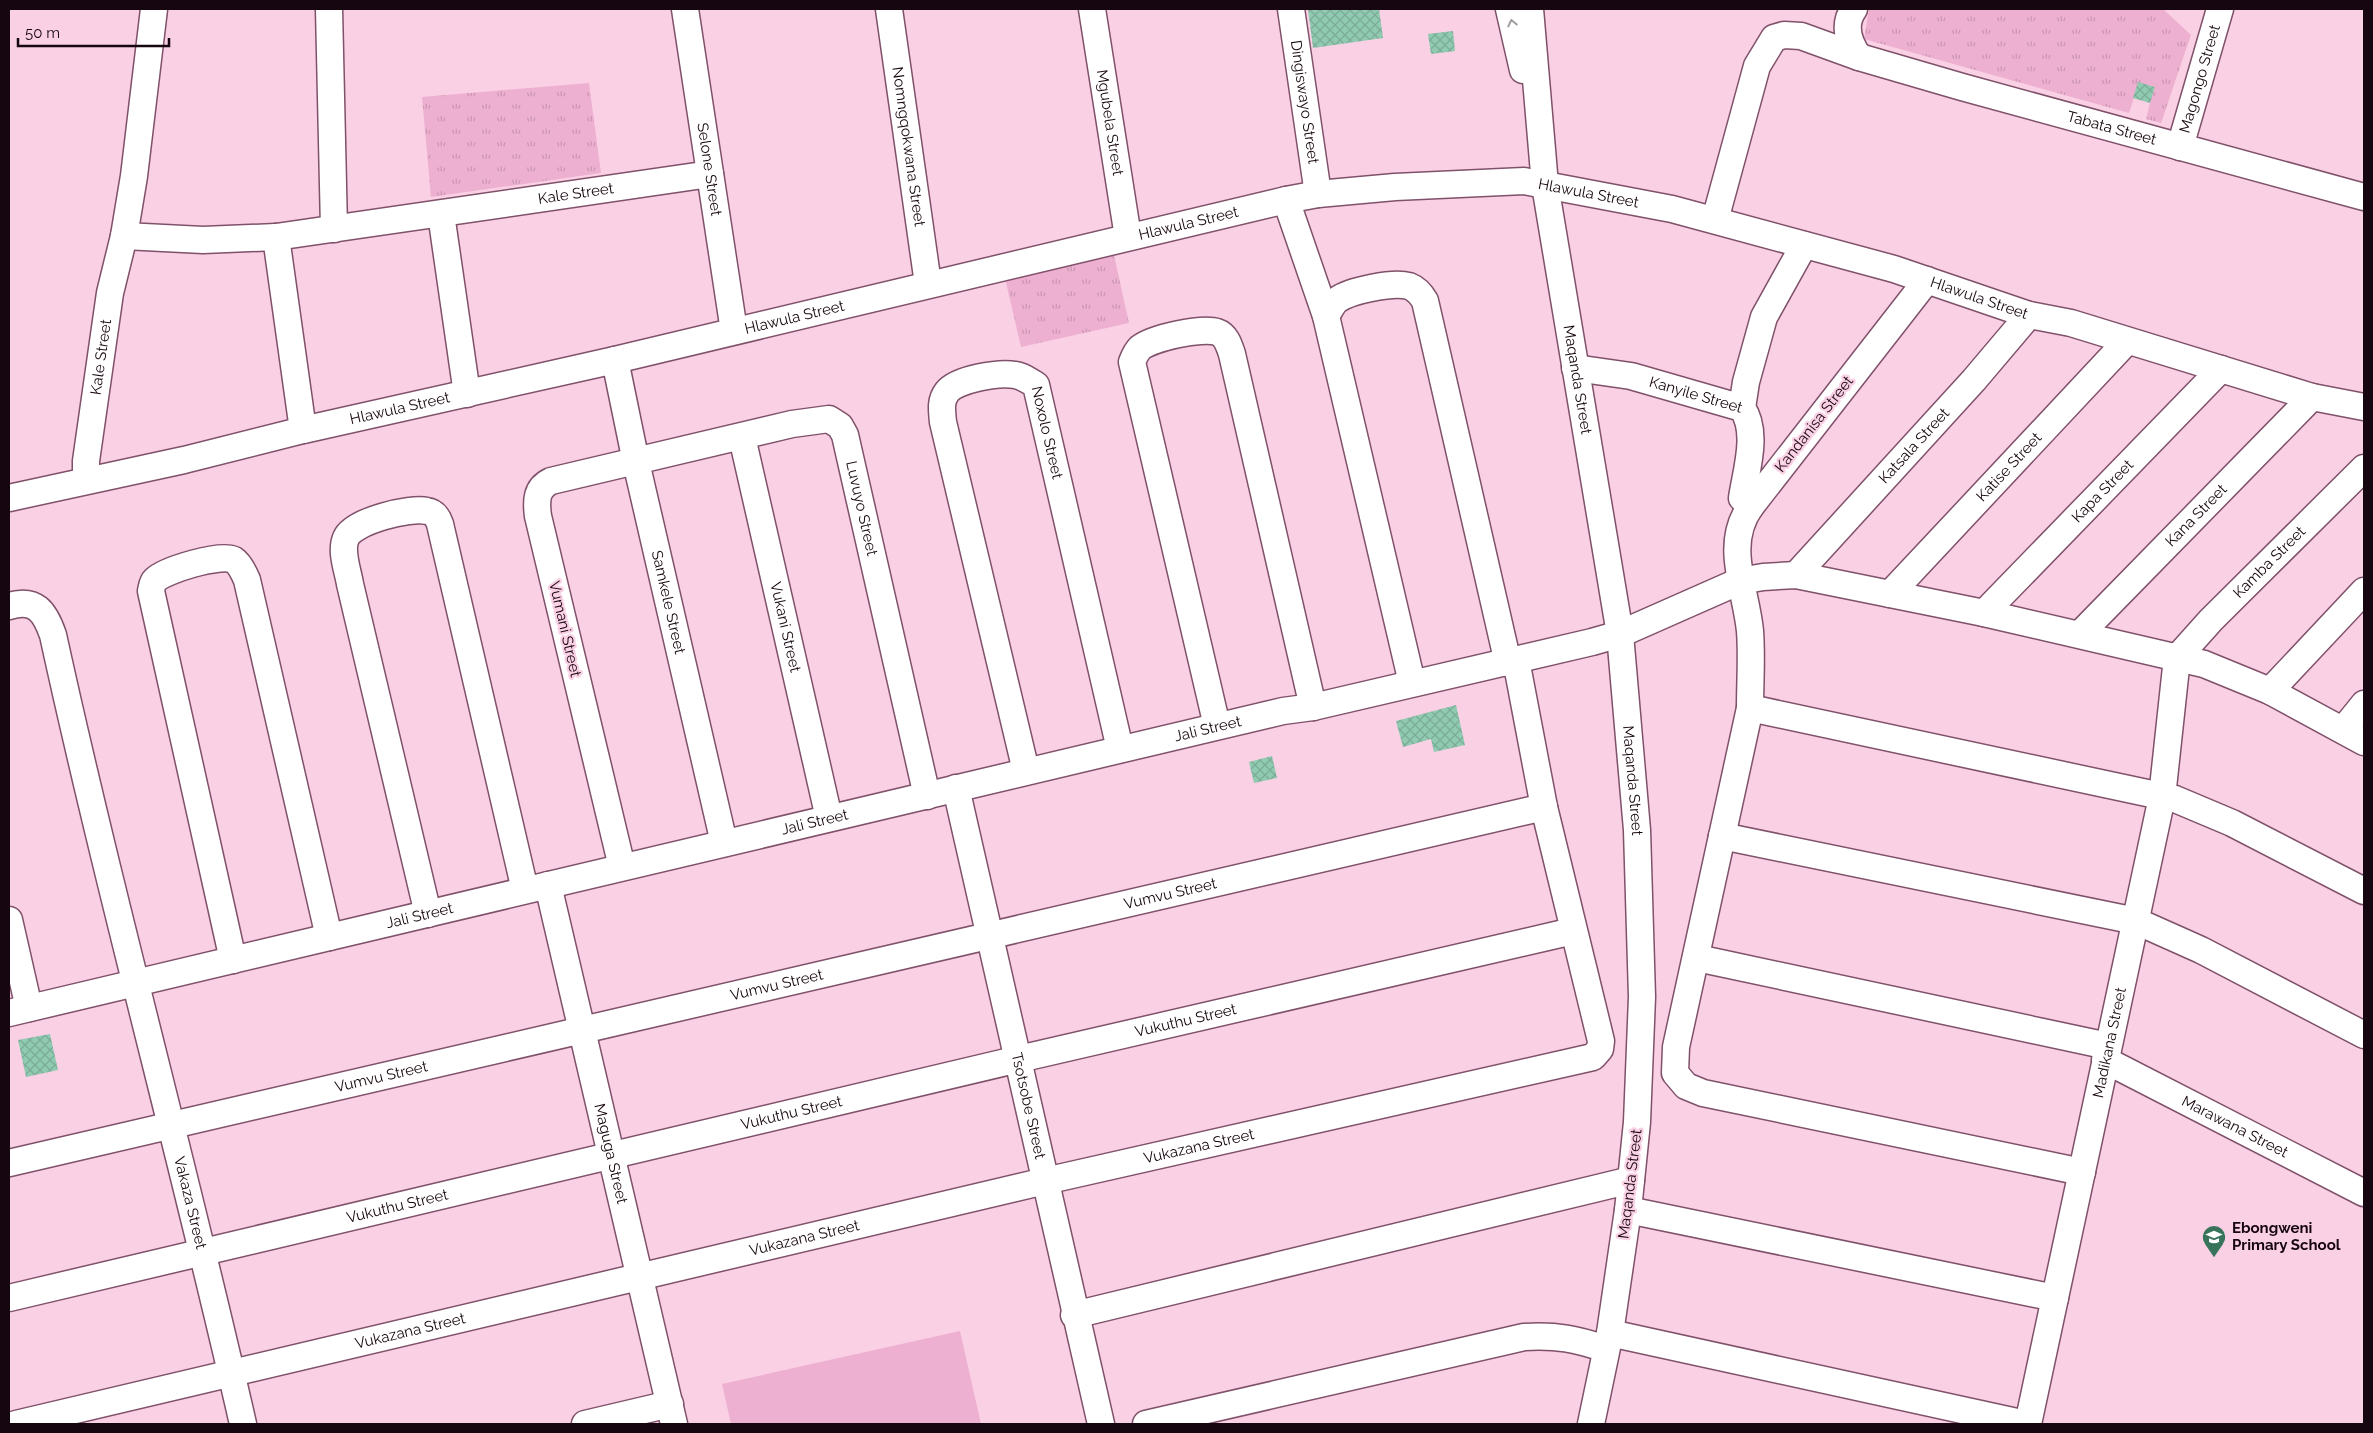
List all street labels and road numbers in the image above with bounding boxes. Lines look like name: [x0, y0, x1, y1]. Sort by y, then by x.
street label: Magongo Street: [2176, 23, 2224, 135]
street label: Dingiswayo Street: [1287, 39, 1322, 165]
street label: Nomngqokwana Street: [888, 66, 929, 228]
street label: Mgubela Street: [1093, 68, 1127, 177]
street label: Tabata Street: [2065, 107, 2158, 149]
street label: Selone Street: [693, 121, 725, 217]
street label: Hlawula Street: [1537, 175, 1640, 212]
street label: Kale Street: [537, 179, 615, 208]
street label: Hlawula Street: [1137, 203, 1240, 244]
street label: Hlawula Street: [1928, 273, 2030, 323]
street label: Hlawula Street: [743, 297, 846, 338]
street label: Kale Street: [87, 318, 115, 396]
street label: Maqanda Street: [1560, 324, 1595, 436]
street label: Kandanisa Street: [1771, 372, 1857, 476]
street label: Kanyile Street: [1647, 373, 1745, 417]
street label: Noxolo Street: [1028, 384, 1066, 481]
street label: Hlawula Street: [348, 388, 452, 428]
street label: Katsala Street: [1875, 404, 1953, 487]
street label: Katise Street: [1972, 429, 2045, 505]
street label: Kapa Street: [2068, 456, 2137, 526]
street label: Luvuyo Street: [842, 459, 881, 557]
street label: Kana Street: [2162, 480, 2231, 550]
street label: Kamba Street: [2229, 522, 2309, 602]
street label: Samkele Street: [648, 549, 689, 656]
street label: Vumani Street: [545, 579, 585, 679]
street label: Vukani Street: [766, 580, 804, 674]
street label: Jali Street: [1173, 712, 1243, 745]
street label: Maqanda Street: [1619, 725, 1646, 836]
street label: Jali Street: [779, 805, 850, 839]
street label: Vumvu Street: [1122, 874, 1218, 913]
street label: Jali Street: [384, 899, 455, 932]
street label: Vumvu Street: [729, 966, 825, 1004]
street label: Madikana Street: [2089, 986, 2130, 1099]
street label: Vukuthu Street: [1133, 1000, 1238, 1041]
street label: Tsotsobe Street: [1008, 1051, 1049, 1161]
street label: Vumvu Street: [333, 1057, 429, 1096]
street label: Vukuthu Street: [739, 1092, 844, 1134]
street label: Marawana Street: [2179, 1092, 2291, 1161]
street label: Maguga Street: [590, 1102, 631, 1206]
street label: Vukazana Street: [1142, 1125, 1256, 1167]
street label: Maqanda Street: [1614, 1128, 1646, 1240]
street label: Vakaza Street: [170, 1155, 210, 1251]
street label: Vukuthu Street: [345, 1185, 450, 1227]
street label: Vukazana Street: [747, 1216, 861, 1260]
street label: Vukazana Street: [353, 1309, 467, 1353]

